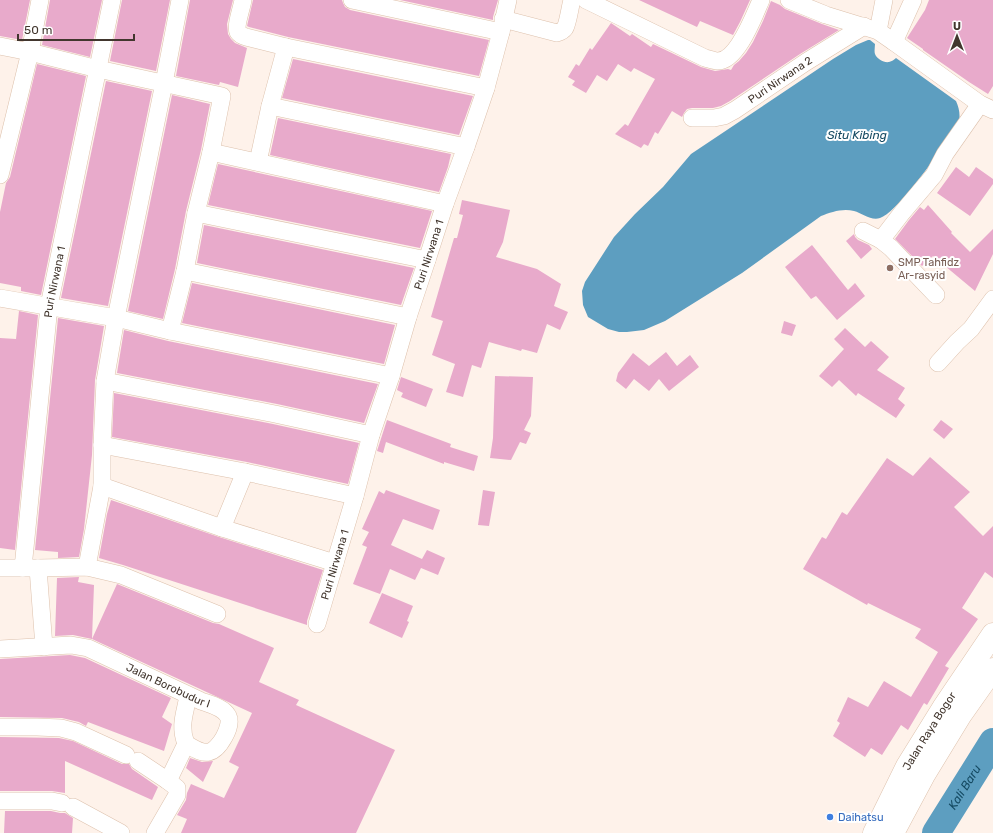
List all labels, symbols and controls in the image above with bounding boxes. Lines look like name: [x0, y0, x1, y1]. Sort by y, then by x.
scale bar: [18, 16, 134, 42]
north arrow: [937, 16, 977, 56]
text: U: [953, 20, 961, 33]
text: 50 m: [24, 23, 52, 37]
street label: Puri Nirwana 2: [745, 53, 814, 106]
water label: Situ Kibing: [827, 128, 887, 142]
street label: Puri Nirwana 1: [411, 218, 446, 291]
street label: Puri Nirwana 1: [41, 245, 68, 318]
place label: SMP Tahfidz Ar-rasyid: [898, 256, 959, 282]
marker: SMP Tahfidz Ar-rasyid: [885, 263, 895, 273]
street label: Puri Nirwana 1: [318, 528, 351, 601]
street label: Jalan Borobudur I: [124, 660, 212, 710]
street label: Jalan Raya Bogor: [900, 689, 959, 772]
water label: Kali Baru: [945, 762, 984, 812]
place label: Daihatsu: [838, 811, 884, 824]
marker: Daihatsu: [825, 812, 835, 822]

